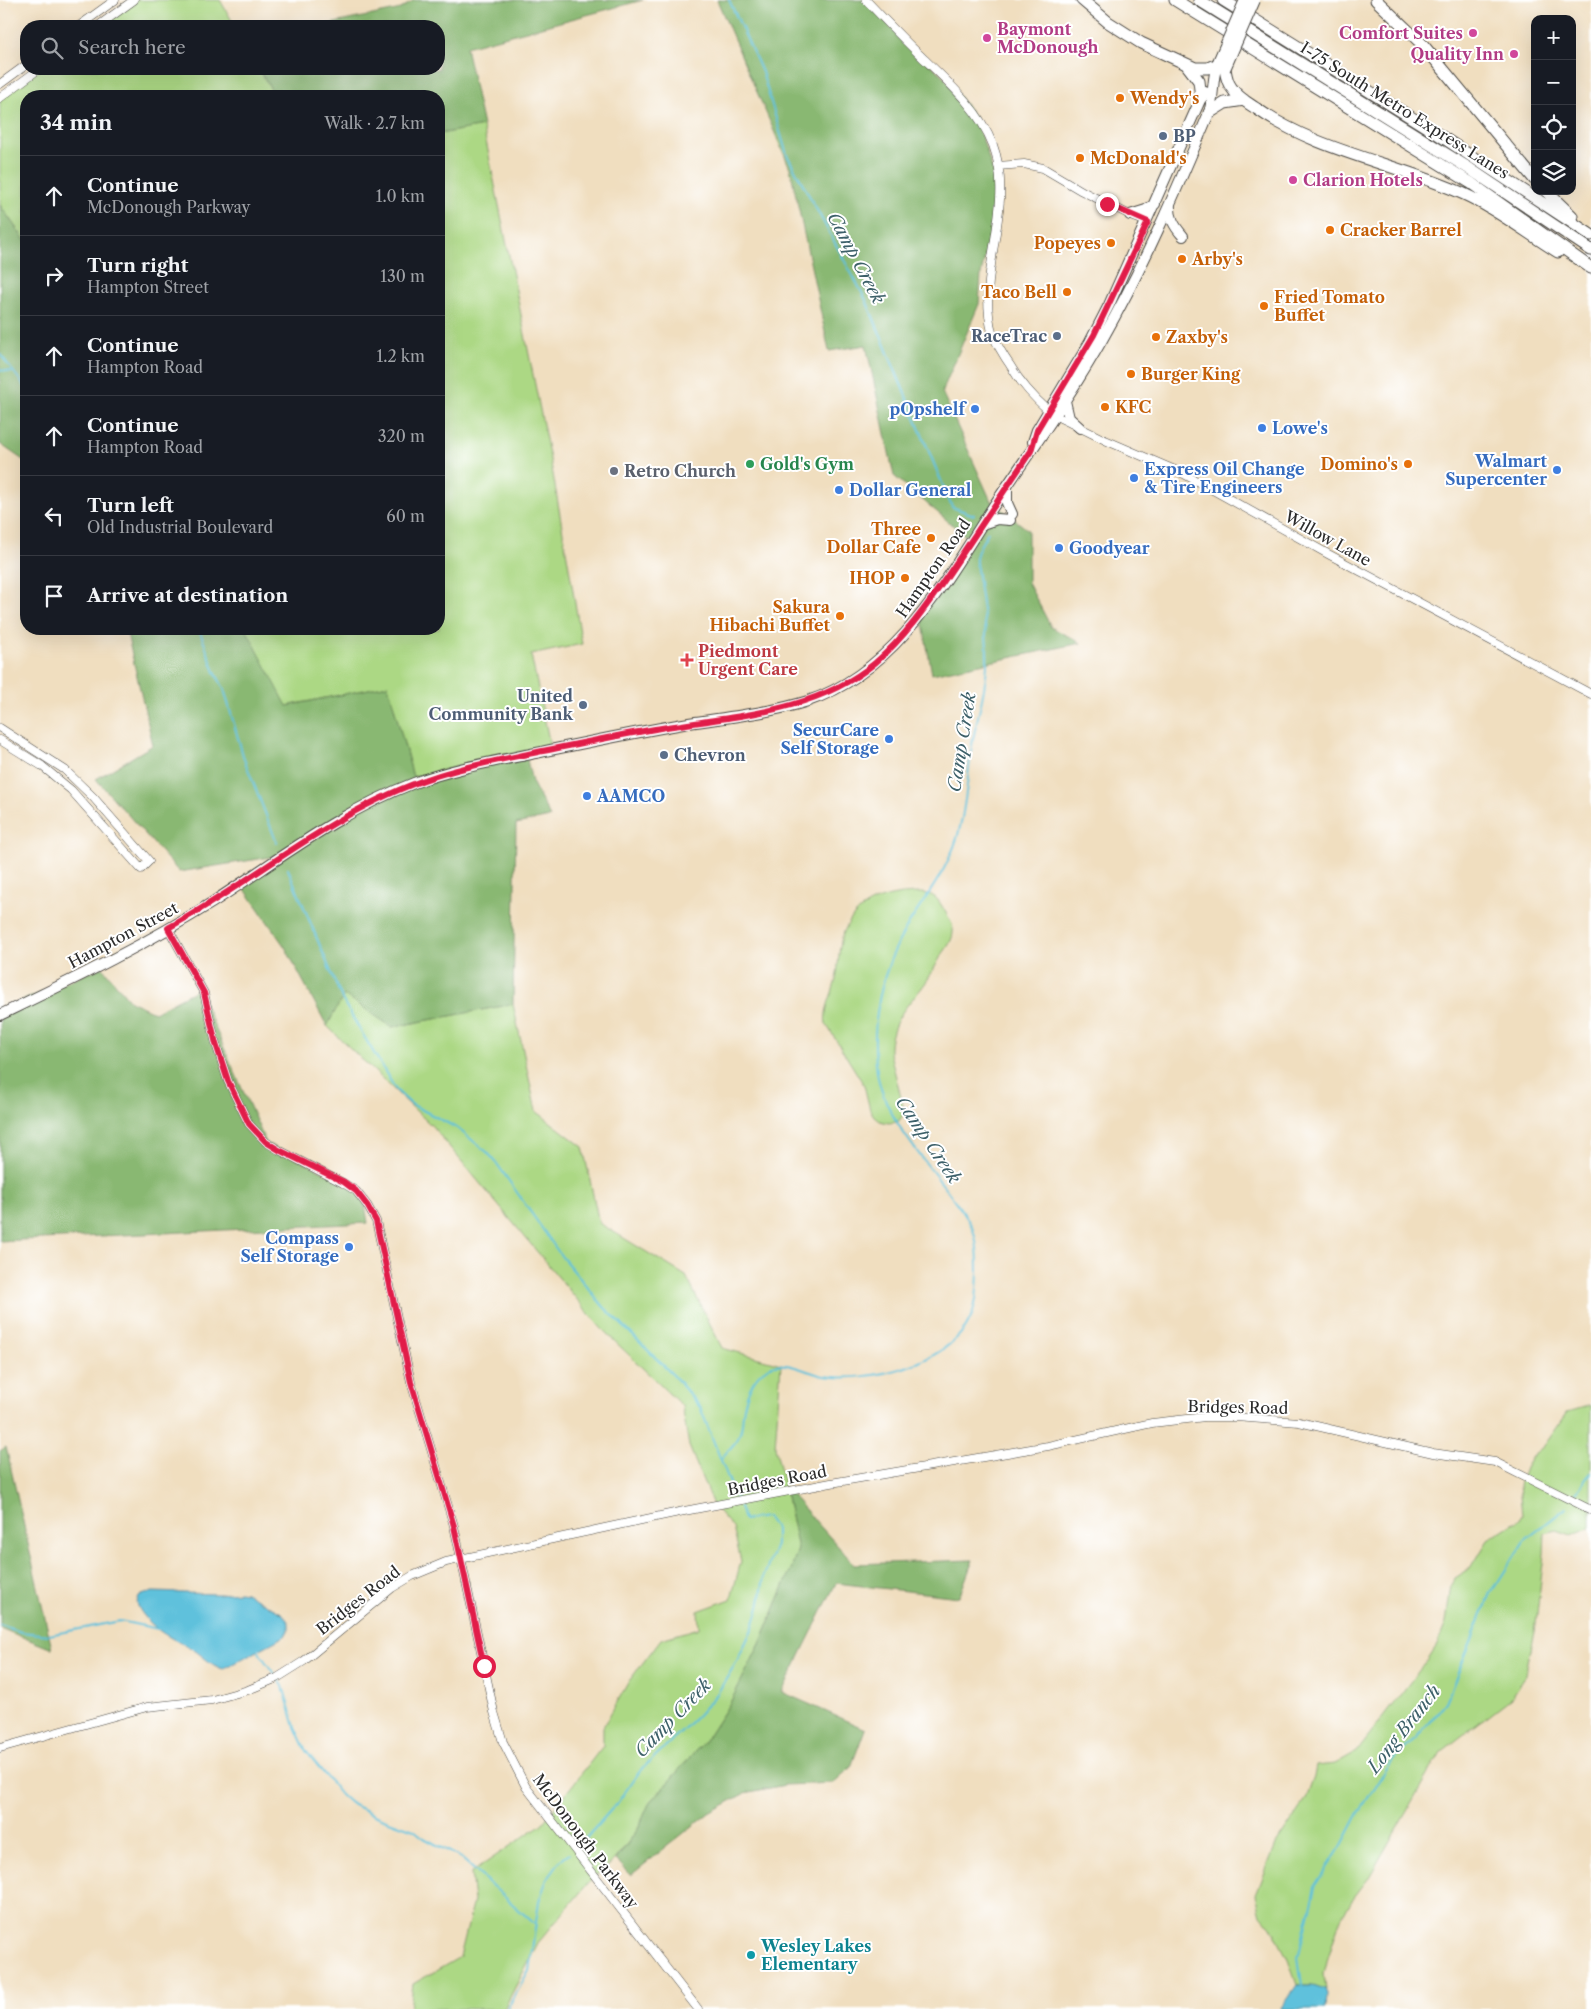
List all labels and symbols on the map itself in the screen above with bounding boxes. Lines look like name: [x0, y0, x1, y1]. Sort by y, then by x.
place label: Baymont McDonough: [997, 19, 1098, 57]
place label: Comfort Suites: [1339, 23, 1463, 43]
marker: Comfort Suites: [1467, 27, 1479, 39]
marker: Baymont McDonough: [981, 32, 993, 44]
street label: I-75 South Metro Express Lanes: [1297, 37, 1513, 183]
place label: Quality Inn: [1411, 44, 1504, 64]
marker: Quality Inn: [1508, 48, 1520, 60]
place label: Wendy's: [1129, 88, 1199, 108]
marker: Wendy's: [1114, 92, 1126, 104]
place label: BP: [1173, 126, 1196, 146]
marker: BP: [1157, 130, 1169, 142]
place label: McDonald's: [1090, 148, 1187, 168]
marker: McDonald's: [1074, 152, 1086, 164]
place label: Clarion Hotels: [1303, 170, 1423, 190]
marker: Clarion Hotels: [1287, 174, 1299, 186]
route end: [1096, 193, 1119, 216]
water label: Camp Creek: [823, 208, 890, 308]
place label: Cracker Barrel: [1340, 220, 1462, 240]
marker: Cracker Barrel: [1324, 224, 1336, 236]
place label: Popeyes: [1034, 233, 1101, 253]
marker: Popeyes: [1105, 237, 1117, 249]
place label: Arby's: [1191, 249, 1243, 269]
marker: Arby's: [1176, 253, 1188, 265]
place label: Taco Bell: [981, 282, 1057, 302]
marker: Taco Bell: [1061, 286, 1073, 298]
place label: Fried Tomato Buffet: [1274, 287, 1385, 325]
marker: Fried Tomato Buffet: [1258, 300, 1270, 312]
place label: RaceTrac: [971, 326, 1047, 346]
place label: Zaxby's: [1166, 327, 1228, 347]
marker: RaceTrac: [1051, 330, 1063, 342]
marker: Zaxby's: [1150, 331, 1162, 343]
place label: Burger King: [1141, 364, 1241, 384]
marker: Burger King: [1125, 368, 1137, 380]
place label: KFC: [1115, 397, 1151, 417]
place label: pOpshelf: [890, 399, 967, 419]
marker: KFC: [1099, 401, 1111, 413]
marker: pOpshelf: [969, 403, 981, 415]
place label: Lowe's: [1272, 418, 1328, 438]
marker: Lowe's: [1256, 422, 1268, 434]
place label: Walmart Supercenter: [1445, 451, 1548, 489]
place label: Gold's Gym: [760, 454, 854, 474]
place label: Domino's: [1321, 454, 1398, 474]
marker: Gold's Gym: [744, 458, 756, 470]
marker: Domino's: [1402, 458, 1414, 470]
place label: Express Oil Change & Tire Engineers: [1144, 459, 1305, 497]
place label: Retro Church: [624, 461, 736, 481]
marker: Walmart Supercenter: [1551, 464, 1563, 476]
marker: Retro Church: [608, 465, 620, 477]
marker: Express Oil Change & Tire Engineers: [1128, 472, 1140, 484]
place label: Dollar General: [849, 480, 972, 500]
marker: Dollar General: [833, 484, 845, 496]
street label: Willow Lane: [1280, 505, 1375, 570]
street label: Hampton Road: [892, 515, 975, 621]
place label: Three Dollar Cafe: [827, 519, 921, 557]
marker: Three Dollar Cafe: [925, 532, 937, 544]
place label: Goodyear: [1069, 538, 1150, 558]
marker: Goodyear: [1053, 542, 1065, 554]
place label: IHOP: [849, 568, 895, 588]
marker: IHOP: [899, 572, 911, 584]
place label: Sakura Hibachi Buffet: [710, 597, 831, 635]
marker: Sakura Hibachi Buffet: [834, 610, 846, 622]
place label: Piedmont Urgent Care: [698, 641, 798, 679]
marker: Piedmont Urgent Care: [680, 653, 694, 667]
place label: United Community Bank: [428, 686, 573, 724]
water label: Camp Creek: [943, 690, 981, 793]
marker: United Community Bank: [577, 699, 589, 711]
place label: SecurCare Self Storage: [780, 720, 879, 758]
marker: SecurCare Self Storage: [883, 733, 895, 745]
place label: Chevron: [674, 745, 746, 765]
marker: Chevron: [658, 749, 670, 761]
place label: AAMCO: [596, 786, 665, 806]
marker: AAMCO: [581, 790, 593, 802]
street label: Hampton Street: [65, 897, 182, 972]
water label: Camp Creek: [891, 1092, 966, 1188]
place label: Compass Self Storage: [240, 1228, 339, 1266]
marker: Compass Self Storage: [343, 1241, 355, 1253]
street label: Bridges Road: [1188, 1396, 1289, 1418]
street label: Bridges Road: [726, 1461, 829, 1499]
street label: Bridges Road: [312, 1561, 404, 1639]
route start: [473, 1655, 496, 1678]
water label: Camp Creek: [630, 1674, 716, 1762]
water label: Long Branch: [1361, 1680, 1445, 1779]
street label: McDonough Parkway: [529, 1770, 644, 1913]
place label: Wesley Lakes Elementary: [760, 1936, 871, 1974]
marker: Wesley Lakes Elementary: [745, 1949, 757, 1961]

